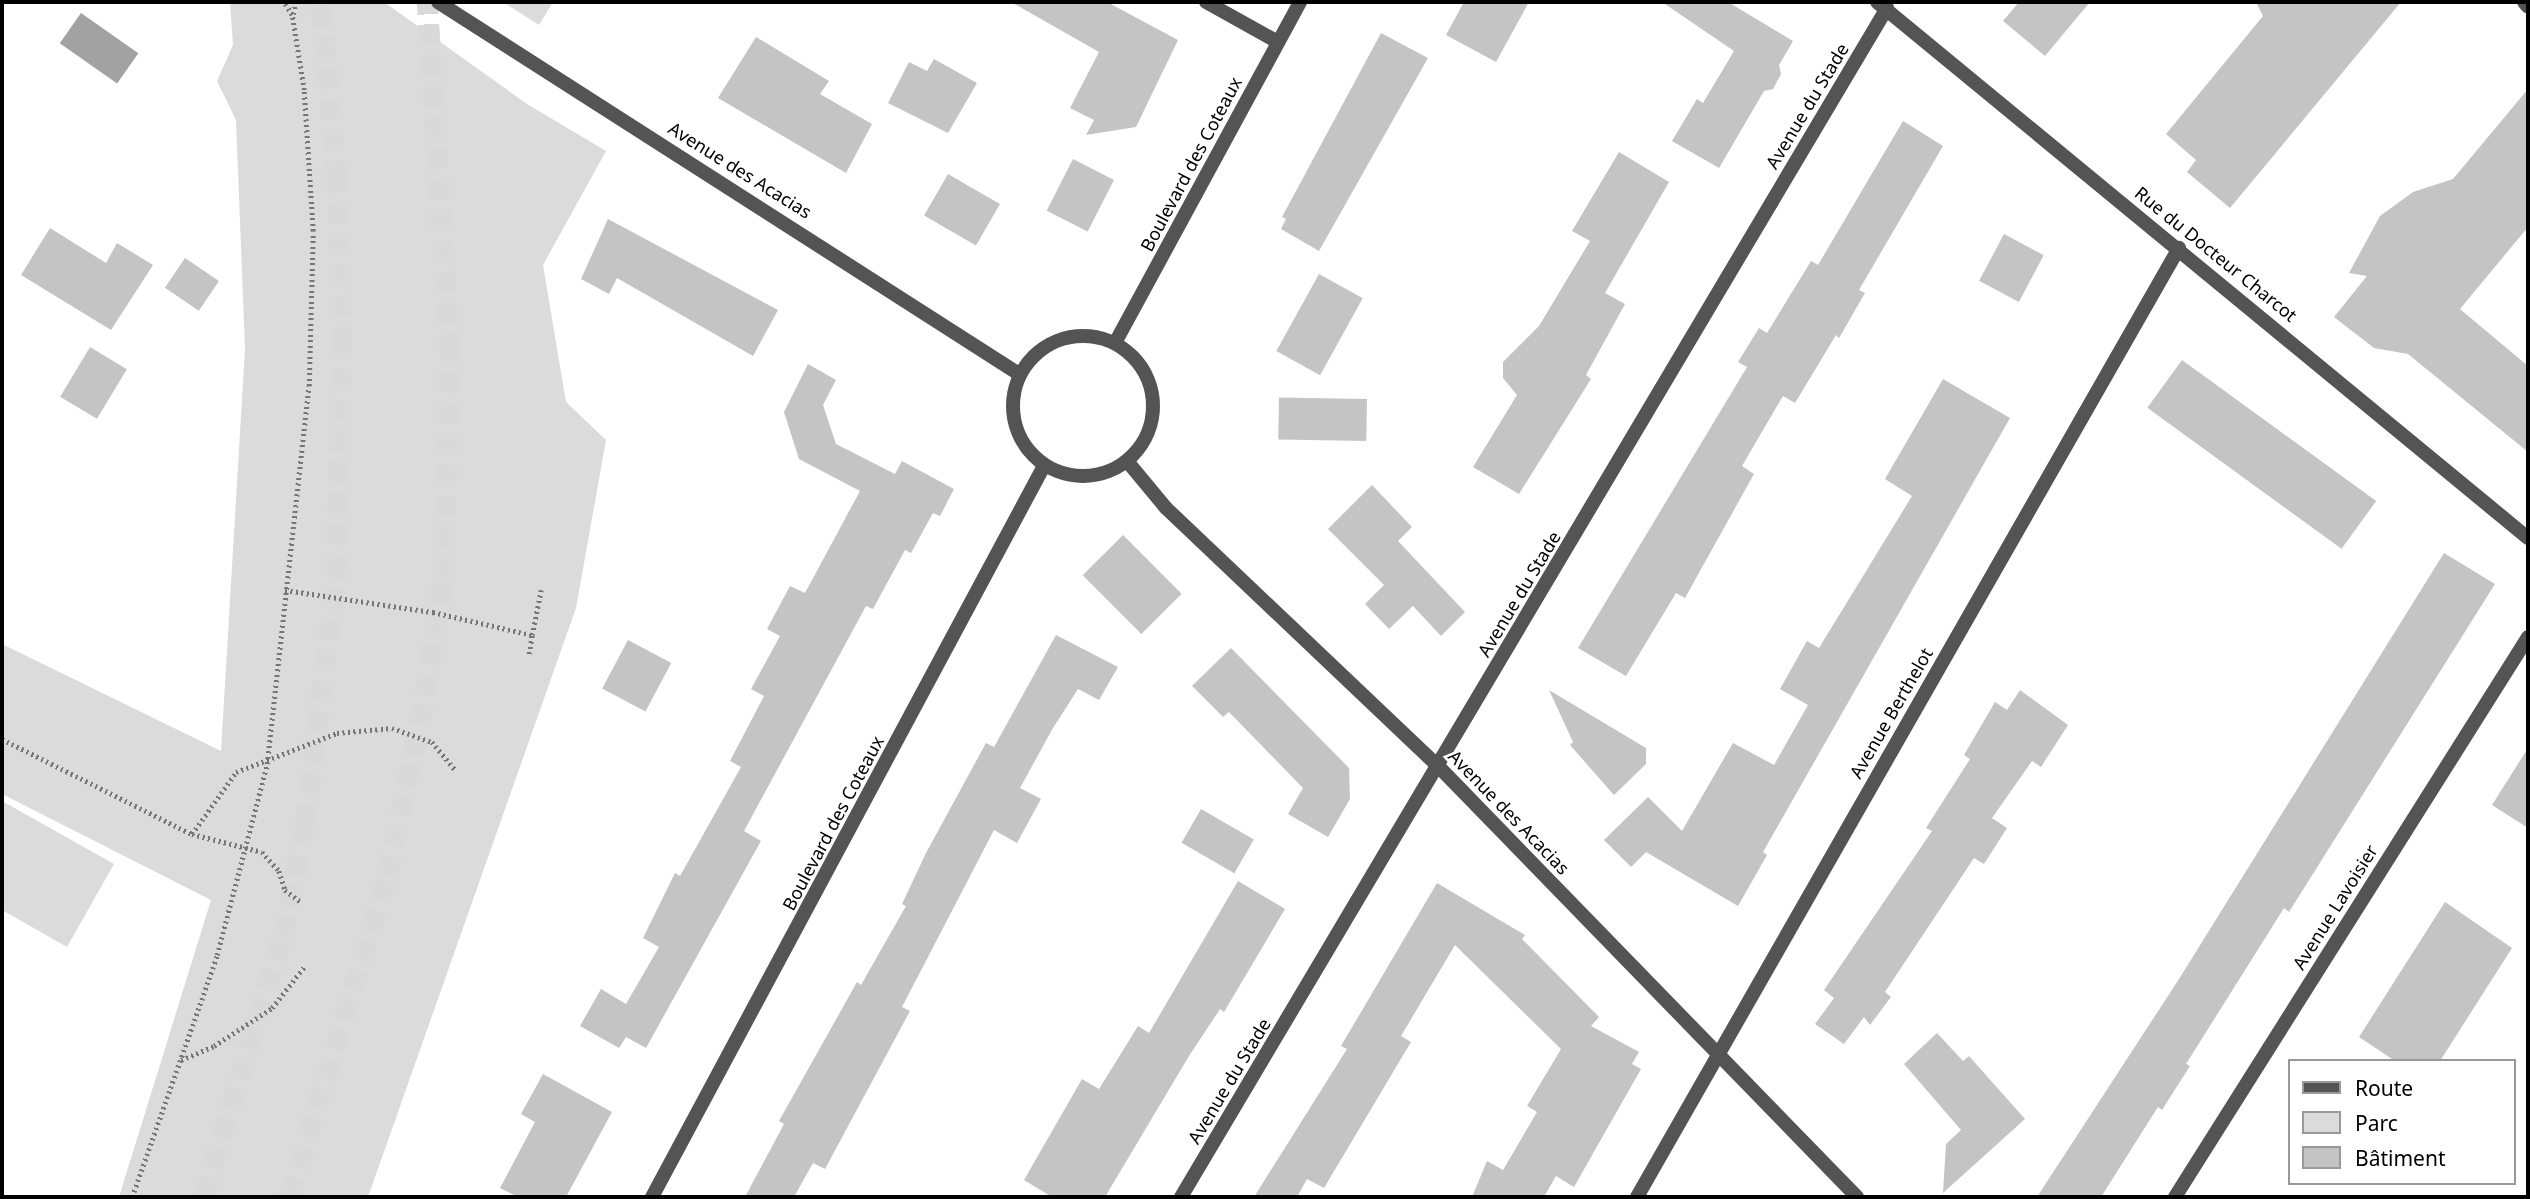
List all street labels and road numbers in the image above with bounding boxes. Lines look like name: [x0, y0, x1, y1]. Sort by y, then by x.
street label: Avenue du Stade: [1761, 39, 1853, 173]
street label: Boulevard des Coteaux: [1136, 73, 1246, 255]
street label: Avenue des Acacias: [664, 117, 816, 223]
street label: Rue du Docteur Charcot: [2131, 182, 2301, 326]
street label: Avenue du Stade: [1473, 527, 1565, 661]
street label: Avenue Berthelot: [1845, 644, 1937, 782]
street label: Boulevard des Coteaux: [778, 732, 888, 914]
street label: Avenue des Acacias: [1444, 745, 1574, 879]
street label: Avenue Lavoisier: [2288, 841, 2382, 973]
street label: Avenue du Stade: [1183, 1014, 1275, 1148]

